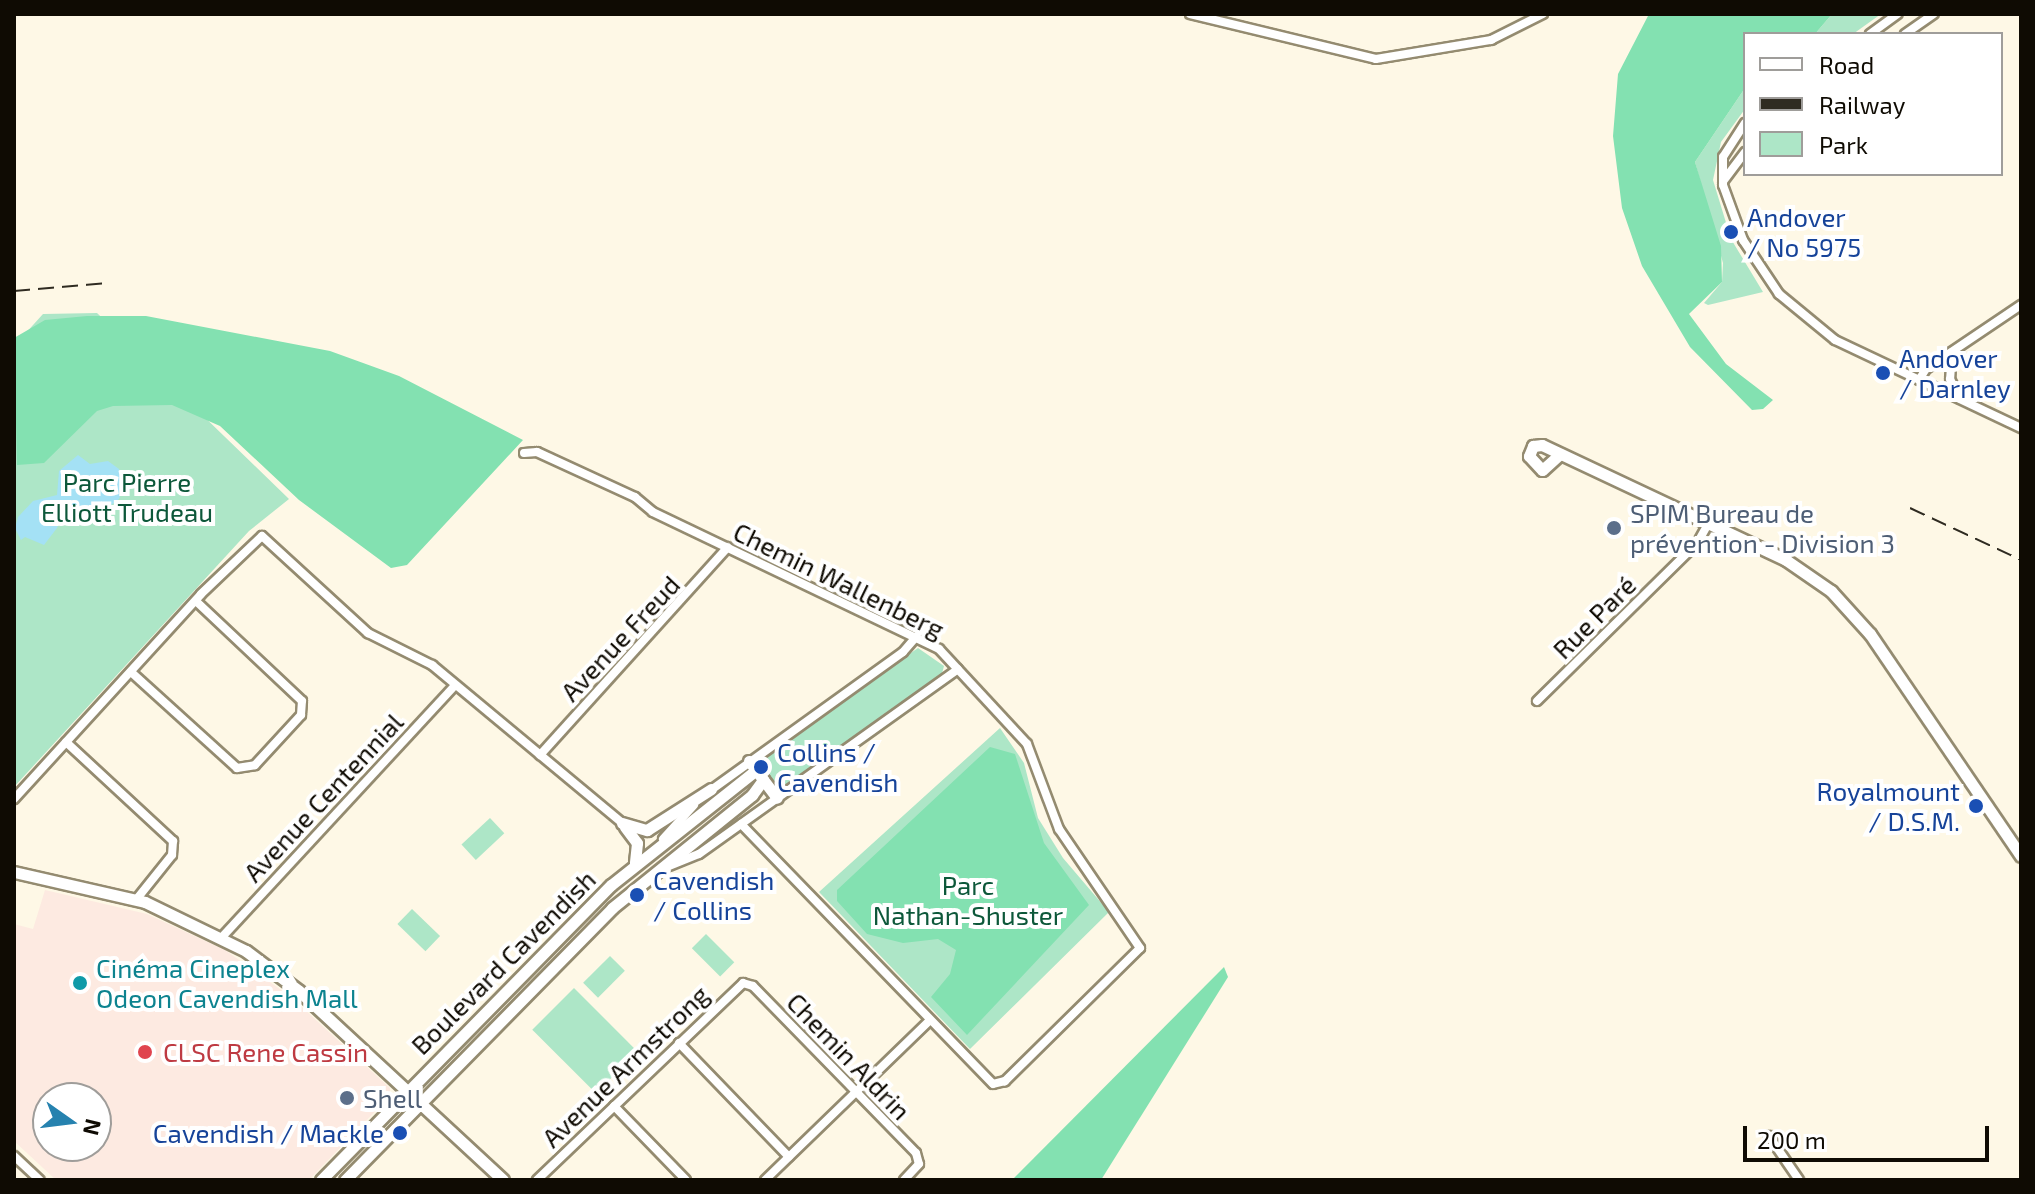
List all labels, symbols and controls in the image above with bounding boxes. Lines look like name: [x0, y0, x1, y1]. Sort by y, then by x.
legend: [1743, 32, 2003, 176]
text: Road: [1819, 50, 1874, 79]
text: Railway: [1819, 90, 1905, 119]
text: Park: [1819, 130, 1868, 159]
place label: Andover / No 5975: [1747, 201, 1861, 262]
marker: Andover / No 5975: [1722, 223, 1740, 241]
place label: Andover / Darnley: [1899, 342, 2011, 404]
marker: Andover / Darnley: [1874, 364, 1892, 382]
park label: Parc Pierre Elliott Trudeau: [41, 466, 213, 528]
place label: SPIM Bureau de prévention - Division 3: [1630, 497, 1895, 558]
street label: Chemin Wallenberg: [728, 515, 950, 645]
marker: SPIM Bureau de prévention - Division 3: [1605, 519, 1623, 537]
street label: Avenue Freud: [554, 569, 686, 707]
street label: Rue Paré: [1546, 569, 1642, 665]
street label: Avenue Centennial: [237, 706, 409, 888]
place label: Collins / Cavendish: [777, 736, 898, 798]
marker: Collins / Cavendish: [752, 758, 770, 776]
place label: Royalmount / D.S.M.: [1816, 775, 1960, 836]
marker: Royalmount / D.S.M.: [1967, 797, 1985, 815]
street label: Boulevard Cavendish: [404, 863, 602, 1061]
place label: Cavendish / Collins: [653, 864, 774, 926]
park label: Parc Nathan-Shuster: [873, 869, 1063, 930]
marker: Cavendish / Collins: [628, 886, 646, 904]
place label: Cinéma Cineplex Odeon Cavendish Mall: [96, 952, 358, 1014]
marker: Cinéma Cineplex Odeon Cavendish Mall: [71, 974, 89, 992]
street label: Avenue Armstrong: [535, 978, 715, 1154]
street label: Chemin Aldrin: [781, 986, 917, 1126]
place label: CLSC Rene Cassin: [163, 1036, 368, 1068]
marker: CLSC Rene Cassin: [134, 1041, 156, 1063]
north arrow: [32, 1082, 112, 1162]
place label: Shell: [363, 1082, 422, 1114]
marker: Shell: [338, 1089, 356, 1107]
scale bar: [1747, 1110, 1993, 1160]
text: N: [79, 1116, 108, 1138]
place label: Cavendish / Mackle: [153, 1117, 384, 1149]
marker: Cavendish / Mackle: [391, 1124, 409, 1142]
text: 200 m: [1757, 1125, 1826, 1154]

